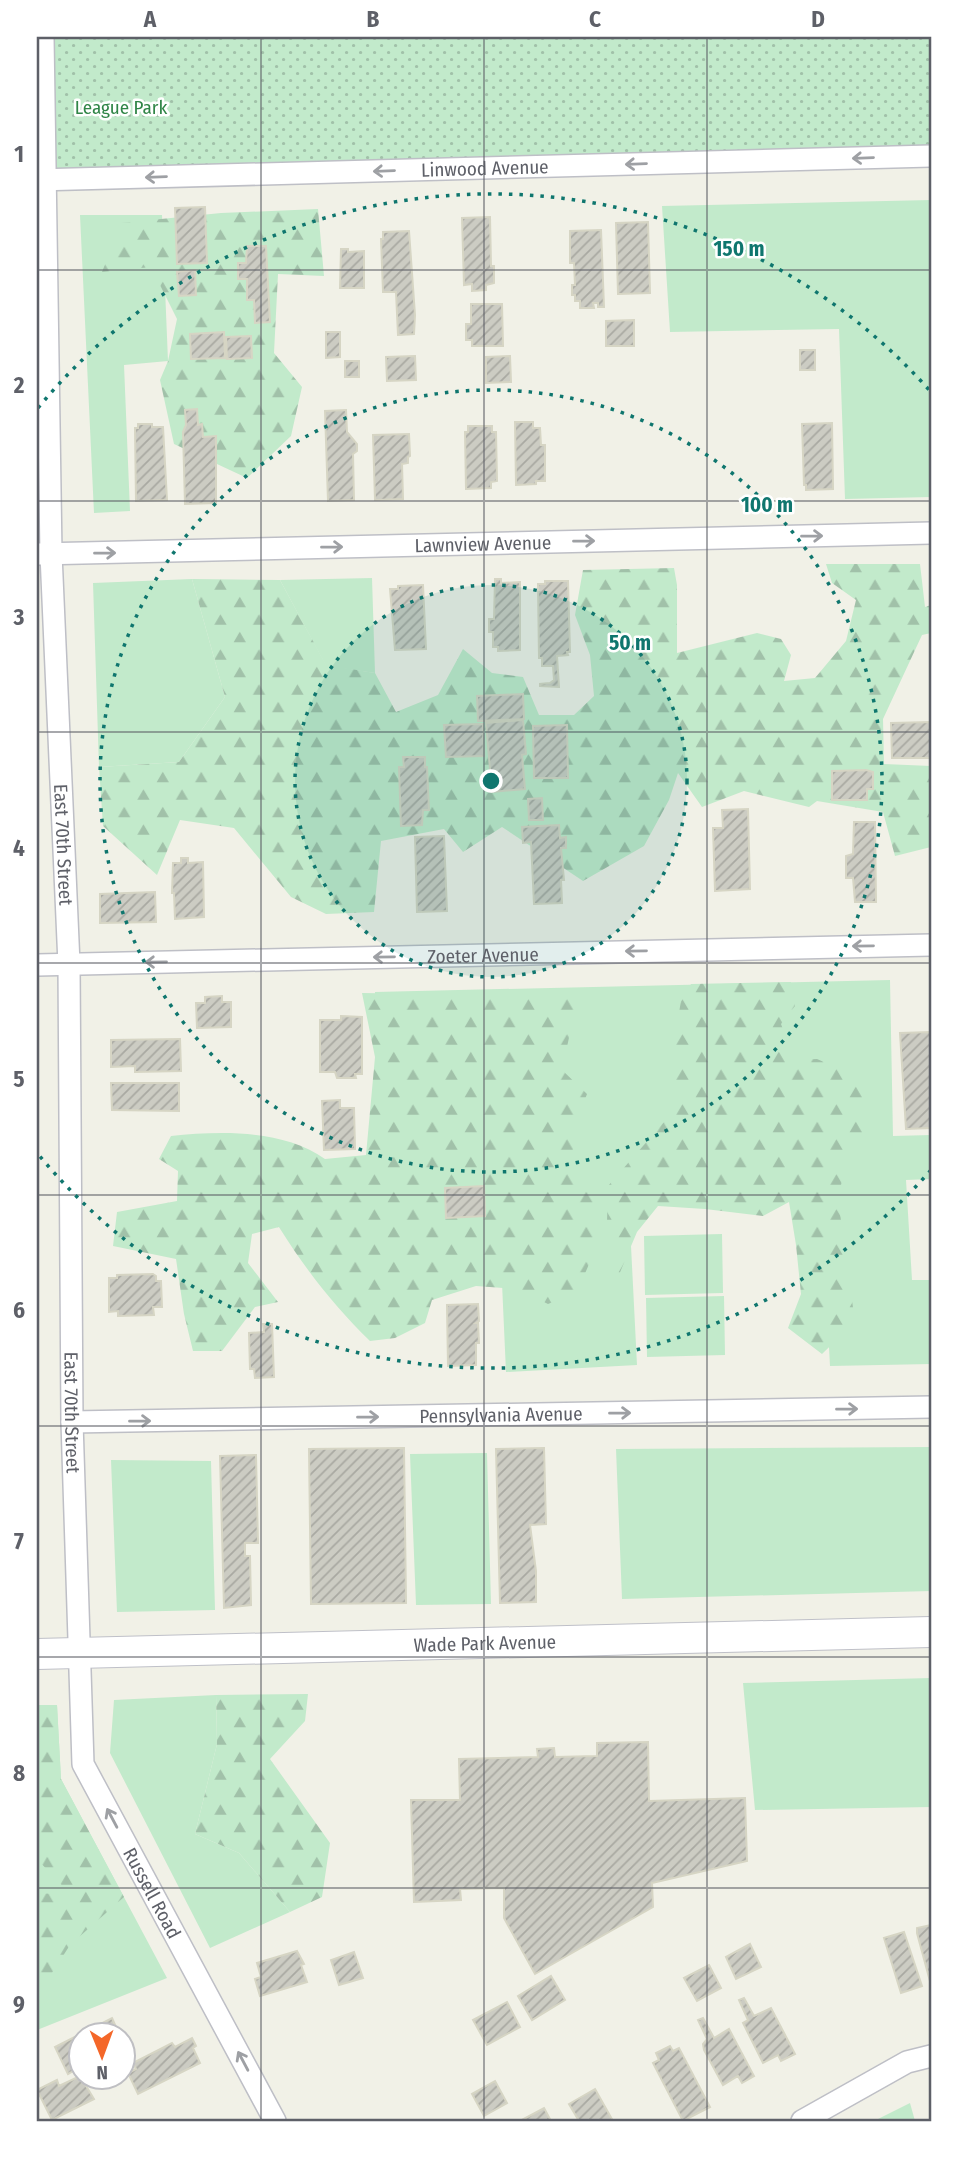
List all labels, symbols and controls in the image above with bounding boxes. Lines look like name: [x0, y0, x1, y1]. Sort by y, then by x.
text: A: [143, 5, 157, 33]
text: B: [367, 5, 380, 33]
text: C: [589, 5, 601, 33]
text: D: [811, 5, 825, 33]
park label: League Park: [75, 96, 167, 119]
text: 1: [14, 140, 24, 168]
one-way arrow: [852, 151, 875, 165]
street label: Linwood Avenue: [421, 155, 549, 181]
one-way arrow: [624, 157, 647, 171]
one-way arrow: [372, 164, 395, 177]
one-way arrow: [145, 170, 168, 183]
text: 150 m: [713, 236, 765, 262]
text: 2: [13, 371, 25, 399]
text: 100 m: [741, 492, 793, 518]
one-way arrow: [800, 529, 823, 543]
street label: Lawnview Avenue: [414, 530, 551, 557]
one-way arrow: [573, 535, 596, 548]
one-way arrow: [321, 541, 344, 554]
one-way arrow: [93, 546, 116, 560]
text: 3: [13, 603, 25, 631]
text: 50 m: [609, 630, 651, 656]
centre of rings: [479, 769, 503, 793]
street label: East 70th Street: [50, 783, 78, 907]
text: 4: [13, 834, 25, 862]
one-way arrow: [852, 940, 875, 953]
street label: Zoeter Avenue: [427, 942, 539, 968]
one-way arrow: [624, 945, 647, 958]
one-way arrow: [372, 950, 395, 964]
one-way arrow: [145, 956, 168, 969]
text: 5: [13, 1065, 25, 1093]
text: 6: [13, 1296, 25, 1324]
street label: East 70th Street: [60, 1352, 85, 1474]
street label: Pennsylvania Avenue: [419, 1402, 583, 1427]
one-way arrow: [835, 1402, 858, 1415]
one-way arrow: [608, 1406, 631, 1419]
one-way arrow: [356, 1410, 379, 1424]
one-way arrow: [128, 1414, 151, 1428]
text: 7: [14, 1527, 24, 1555]
street label: Wade Park Avenue: [413, 1630, 556, 1656]
text: 8: [13, 1759, 25, 1787]
one-way arrow: [105, 1808, 119, 1828]
street label: Russell Road: [119, 1844, 186, 1942]
text: 9: [13, 1990, 25, 2018]
north arrow: [66, 2022, 136, 2092]
one-way arrow: [236, 2051, 249, 2072]
text: N: [96, 2061, 108, 2084]

